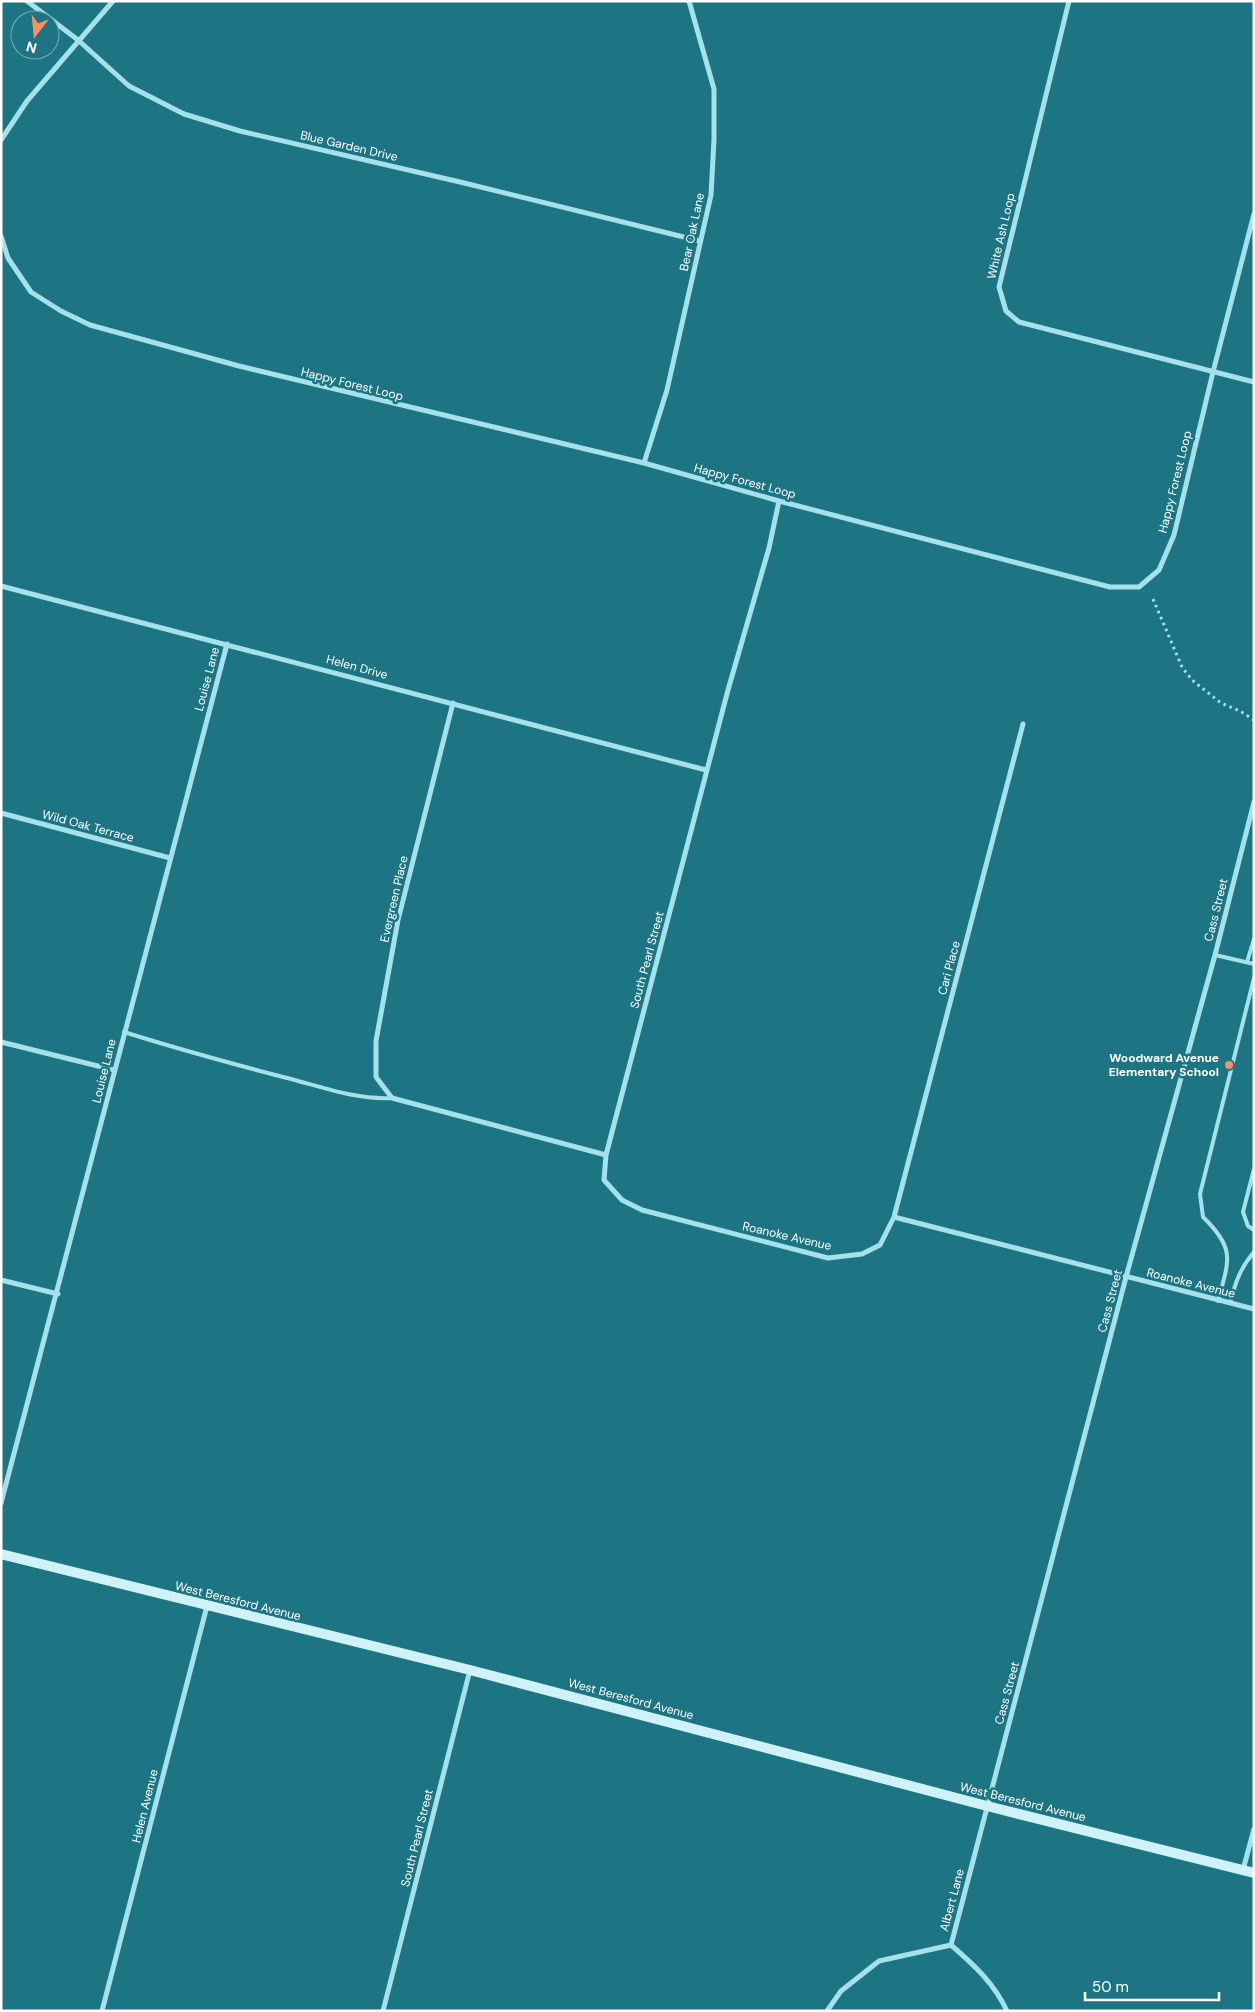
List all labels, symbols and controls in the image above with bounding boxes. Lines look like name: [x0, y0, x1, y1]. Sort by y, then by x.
north arrow: [10, 10, 60, 60]
text: N: [24, 37, 39, 58]
street label: Blue Garden Drive: [299, 127, 399, 165]
street label: Bear Oak Lane: [676, 191, 708, 273]
street label: White Ash Loop: [983, 191, 1019, 281]
street label: Happy Forest Loop: [299, 364, 405, 404]
street label: Happy Forest Loop: [1155, 429, 1195, 535]
street label: Happy Forest Loop: [692, 460, 798, 502]
street label: Louise Lane: [191, 645, 223, 713]
street label: Helen Drive: [325, 651, 390, 683]
street label: Wild Oak Terrace: [40, 806, 136, 846]
street label: Evergreen Place: [376, 854, 412, 944]
street label: Cass Street: [1200, 877, 1232, 943]
street label: South Pearl Street: [626, 909, 668, 1010]
street label: Cari Place: [934, 939, 964, 997]
street label: Louise Lane: [88, 1037, 120, 1105]
place label: Woodward Avenue Elementary School: [1109, 1050, 1219, 1080]
marker: Woodward Avenue Elementary School: [1223, 1059, 1235, 1071]
street label: Roanoke Avenue: [741, 1218, 833, 1254]
street label: Roanoke Avenue: [1145, 1264, 1237, 1302]
street label: Cass Street: [1094, 1268, 1126, 1334]
street label: West Beresford Avenue: [173, 1578, 303, 1624]
street label: Cass Street: [991, 1660, 1023, 1726]
street label: West Beresford Avenue: [567, 1675, 696, 1723]
street label: Helen Avenue: [128, 1767, 162, 1844]
street label: West Beresford Avenue: [958, 1779, 1088, 1825]
street label: South Pearl Street: [397, 1787, 437, 1888]
street label: Albert Lane: [936, 1867, 968, 1933]
scale bar: [1085, 1970, 1219, 2002]
text: 50 m: [1092, 1977, 1129, 1997]

